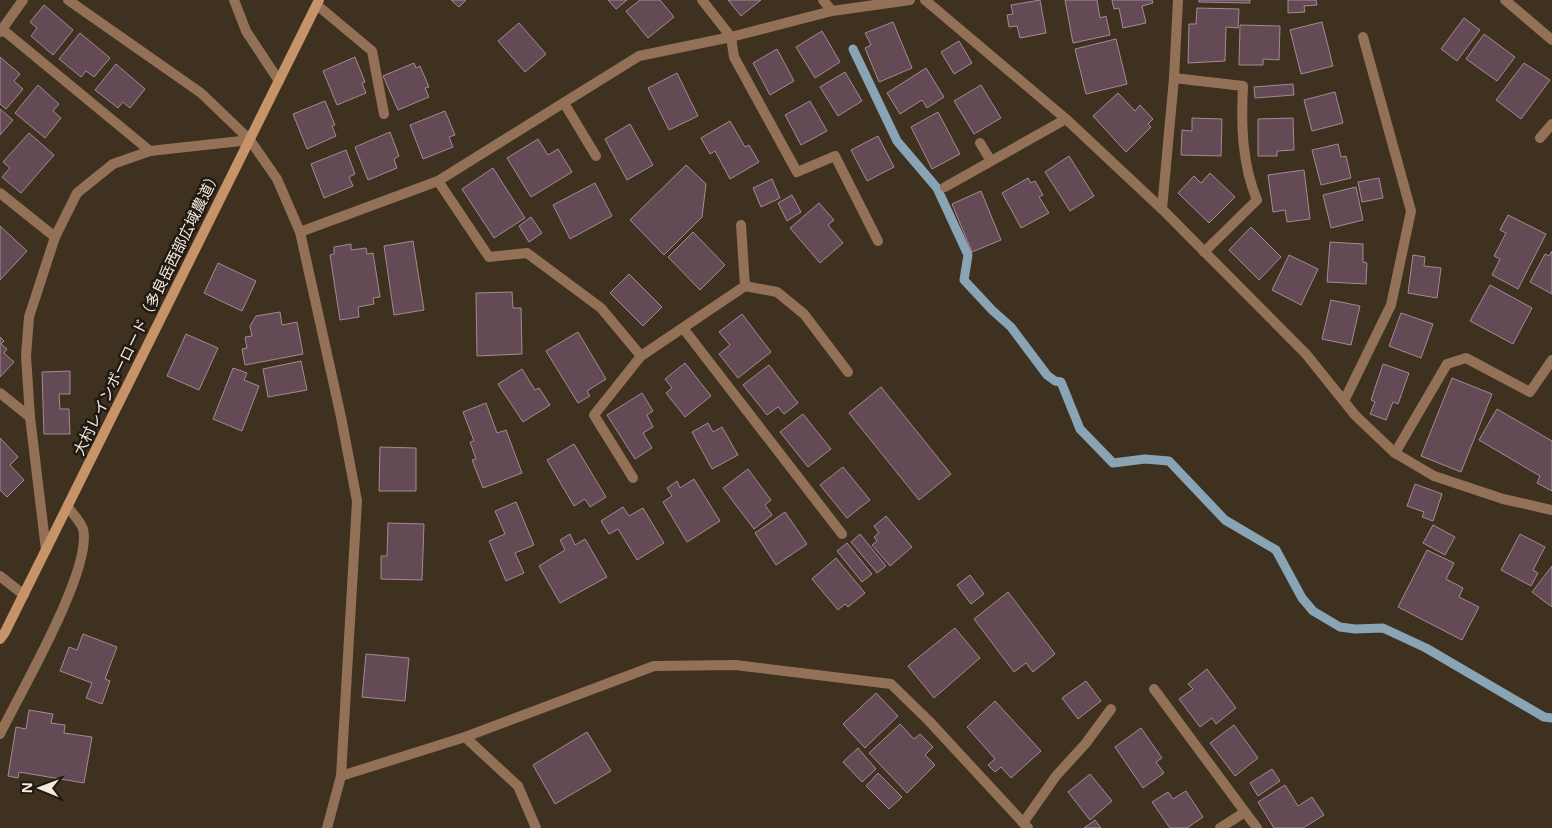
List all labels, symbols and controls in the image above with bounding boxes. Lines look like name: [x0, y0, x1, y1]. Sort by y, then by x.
street label: 大村レインボーロード（多良岳西部広域農道）: [68, 167, 224, 459]
north arrow: [15, 763, 65, 813]
text: N: [17, 782, 36, 794]

